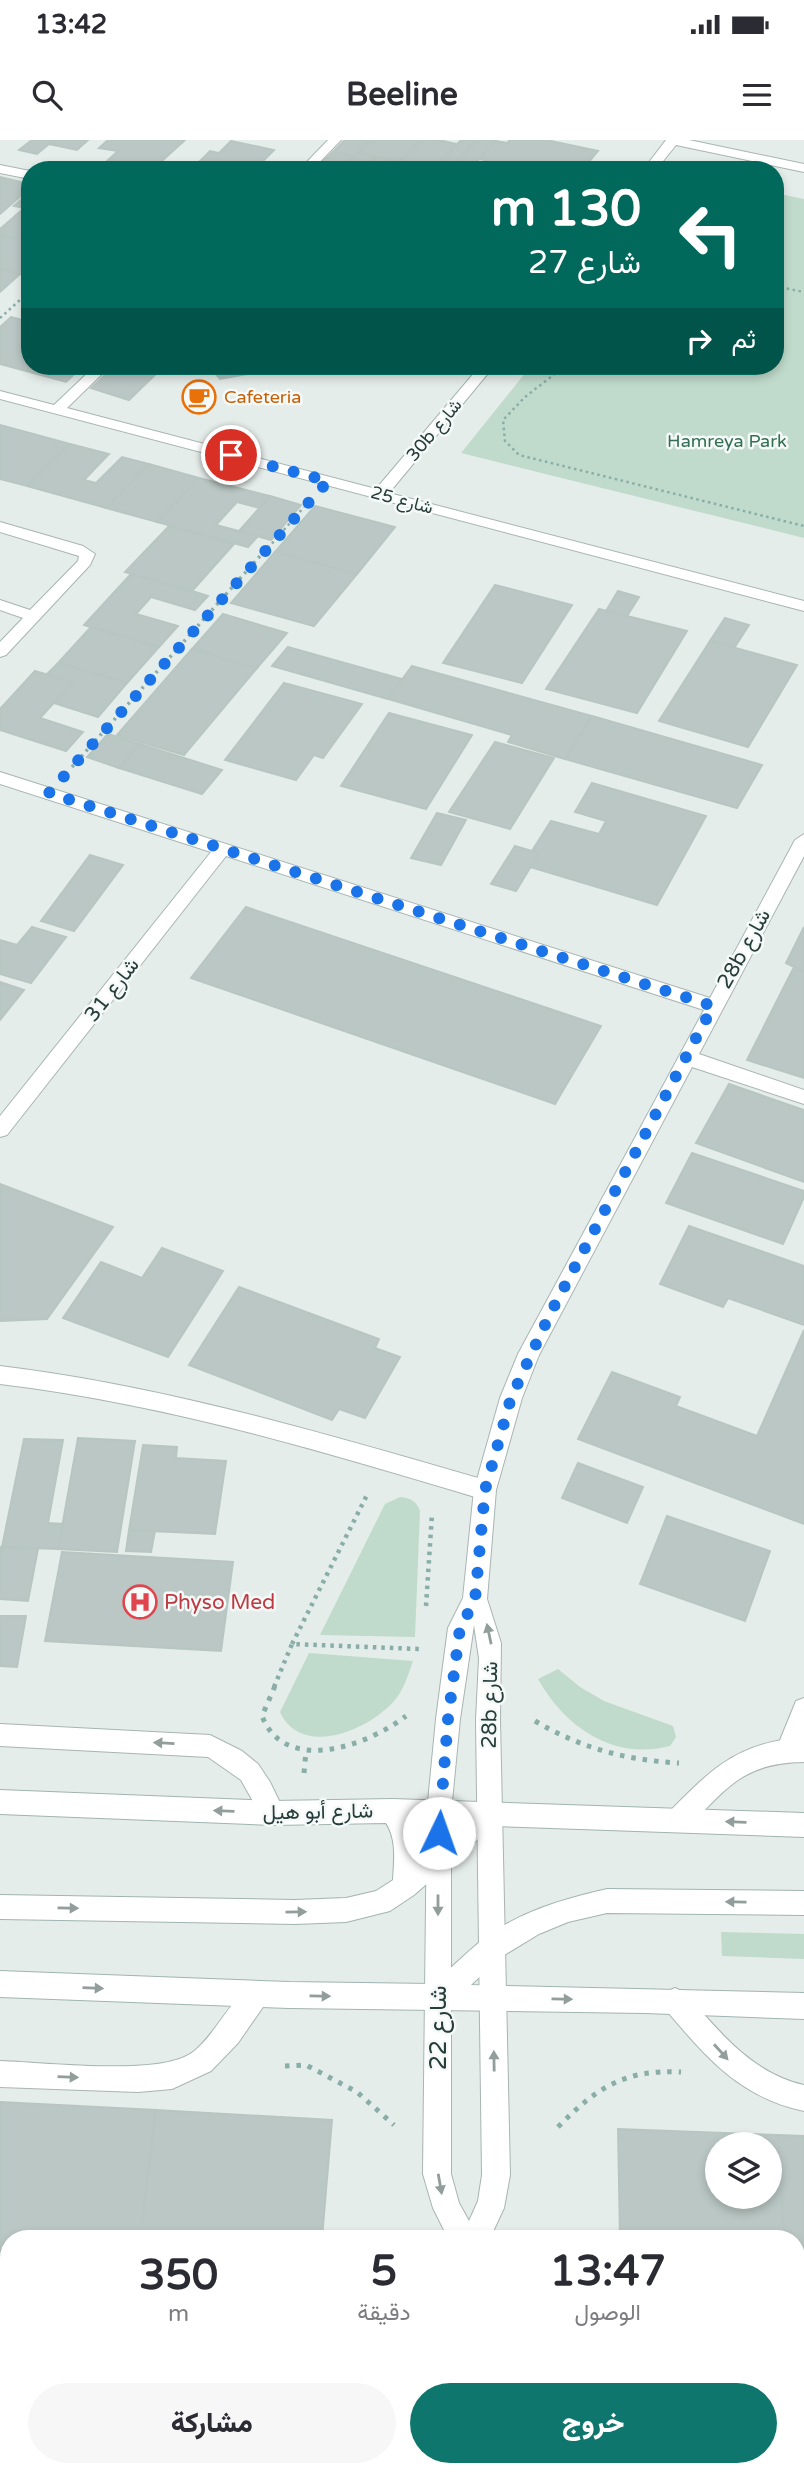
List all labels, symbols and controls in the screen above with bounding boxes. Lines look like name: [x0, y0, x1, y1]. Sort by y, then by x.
text: 13:42: [35, 9, 107, 40]
icon: search: [28, 76, 66, 114]
text: Beeline: [346, 76, 458, 114]
icon: menu: [738, 76, 776, 114]
text: 130 m: [491, 180, 641, 239]
icon: left: [665, 189, 756, 280]
text: شارع 27: [528, 244, 641, 282]
icon: right: [680, 322, 718, 360]
text: ثم: [732, 324, 756, 355]
cafe icon: Cafeteria: [180, 378, 218, 416]
place label: Cafeteria: [224, 386, 301, 408]
street label: 30b شارع: [402, 394, 467, 466]
pin: [201, 425, 261, 485]
park label: Hamreya Park: [667, 430, 787, 452]
icon: arrive: [212, 436, 250, 474]
street label: شارع 25: [368, 481, 436, 520]
street label: 28b شارع: [712, 905, 777, 994]
street label: شارع 31: [79, 953, 145, 1028]
hospital icon: Physo Med: [121, 1583, 159, 1621]
place label: Physo Med: [164, 1590, 275, 1615]
one-way arrow: [483, 1623, 494, 1645]
street label: 28b شارع: [477, 1661, 504, 1749]
one-way arrow: [153, 1737, 175, 1748]
position arrow: [402, 1796, 476, 1870]
street label: شارع أبو هيل: [263, 1799, 374, 1826]
one-way arrow: [213, 1806, 235, 1817]
one-way arrow: [725, 1817, 747, 1828]
one-way arrow: [432, 1894, 444, 1916]
one-way arrow: [725, 1896, 747, 1908]
one-way arrow: [57, 1903, 79, 1914]
one-way arrow: [285, 1906, 307, 1917]
one-way arrow: [82, 1982, 104, 1993]
street label: شارع 22: [424, 1986, 454, 2070]
one-way arrow: [309, 1990, 331, 2001]
one-way arrow: [551, 1993, 573, 2004]
one-way arrow: [713, 2043, 729, 2061]
one-way arrow: [489, 2050, 500, 2072]
one-way arrow: [57, 2071, 79, 2082]
map controls: [705, 2132, 782, 2209]
button: layers: [705, 2132, 782, 2209]
one-way arrow: [434, 2173, 445, 2195]
text: 5: [371, 2246, 397, 2297]
text: 13:47: [550, 2246, 666, 2297]
text: 350: [139, 2250, 218, 2301]
text: دقيقة: [357, 2299, 410, 2327]
text: الوصول: [575, 2299, 641, 2327]
text: m: [168, 2300, 189, 2328]
button: مشاركة: [28, 2383, 396, 2463]
button: خروج: [410, 2383, 777, 2463]

